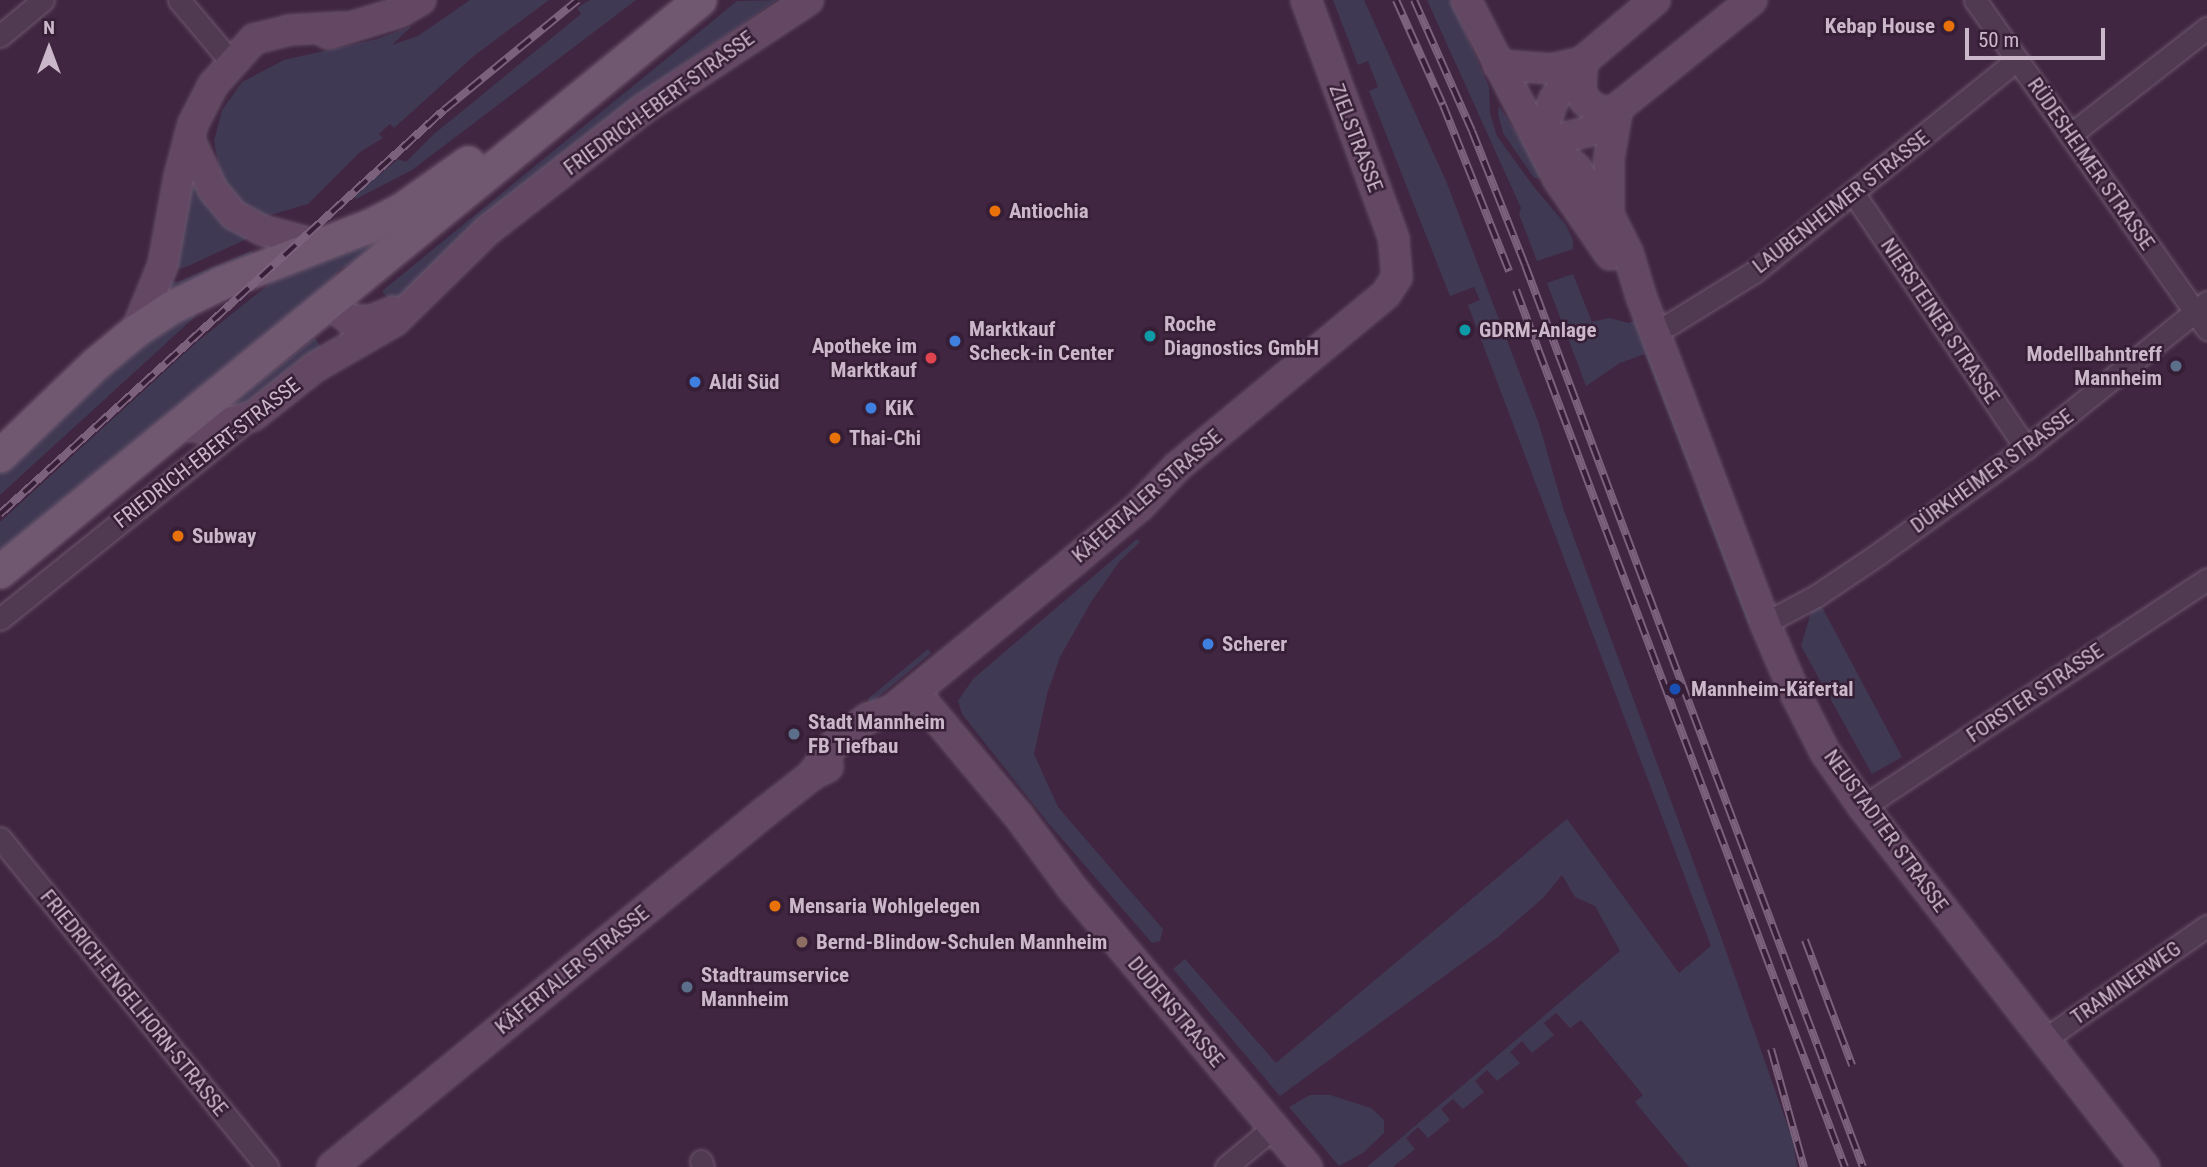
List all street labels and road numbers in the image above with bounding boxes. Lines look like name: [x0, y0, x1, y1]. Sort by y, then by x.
street label: FRIEDRICH-EBERT-STRASSE: [559, 25, 759, 181]
street label: RÜDESHEIMER STRASSE: [2022, 73, 2160, 255]
street label: ZIELSTRASSE: [1324, 80, 1388, 196]
street label: LAUBENHEIMER STRASSE: [1748, 125, 1934, 279]
street label: NIERSTEINER STRASSE: [1875, 234, 2005, 408]
street label: FRIEDRICH-EBERT-STRASSE: [109, 373, 305, 533]
street label: DÜRKHEIMER STRASSE: [1906, 404, 2078, 538]
street label: KÄFERTALER STRASSE: [1067, 424, 1227, 568]
street label: FORSTER STRASSE: [1962, 638, 2108, 748]
street label: NEUSTADTER STRASSE: [1819, 745, 1953, 917]
street label: FRIEDRICH-ENGELHORN-STRASSE: [35, 885, 233, 1121]
street label: KÄFERTALER STRASSE: [490, 900, 654, 1040]
street label: TRAMINERWEG: [2066, 936, 2186, 1030]
street label: DUDENSTRASSE: [1122, 952, 1230, 1072]

